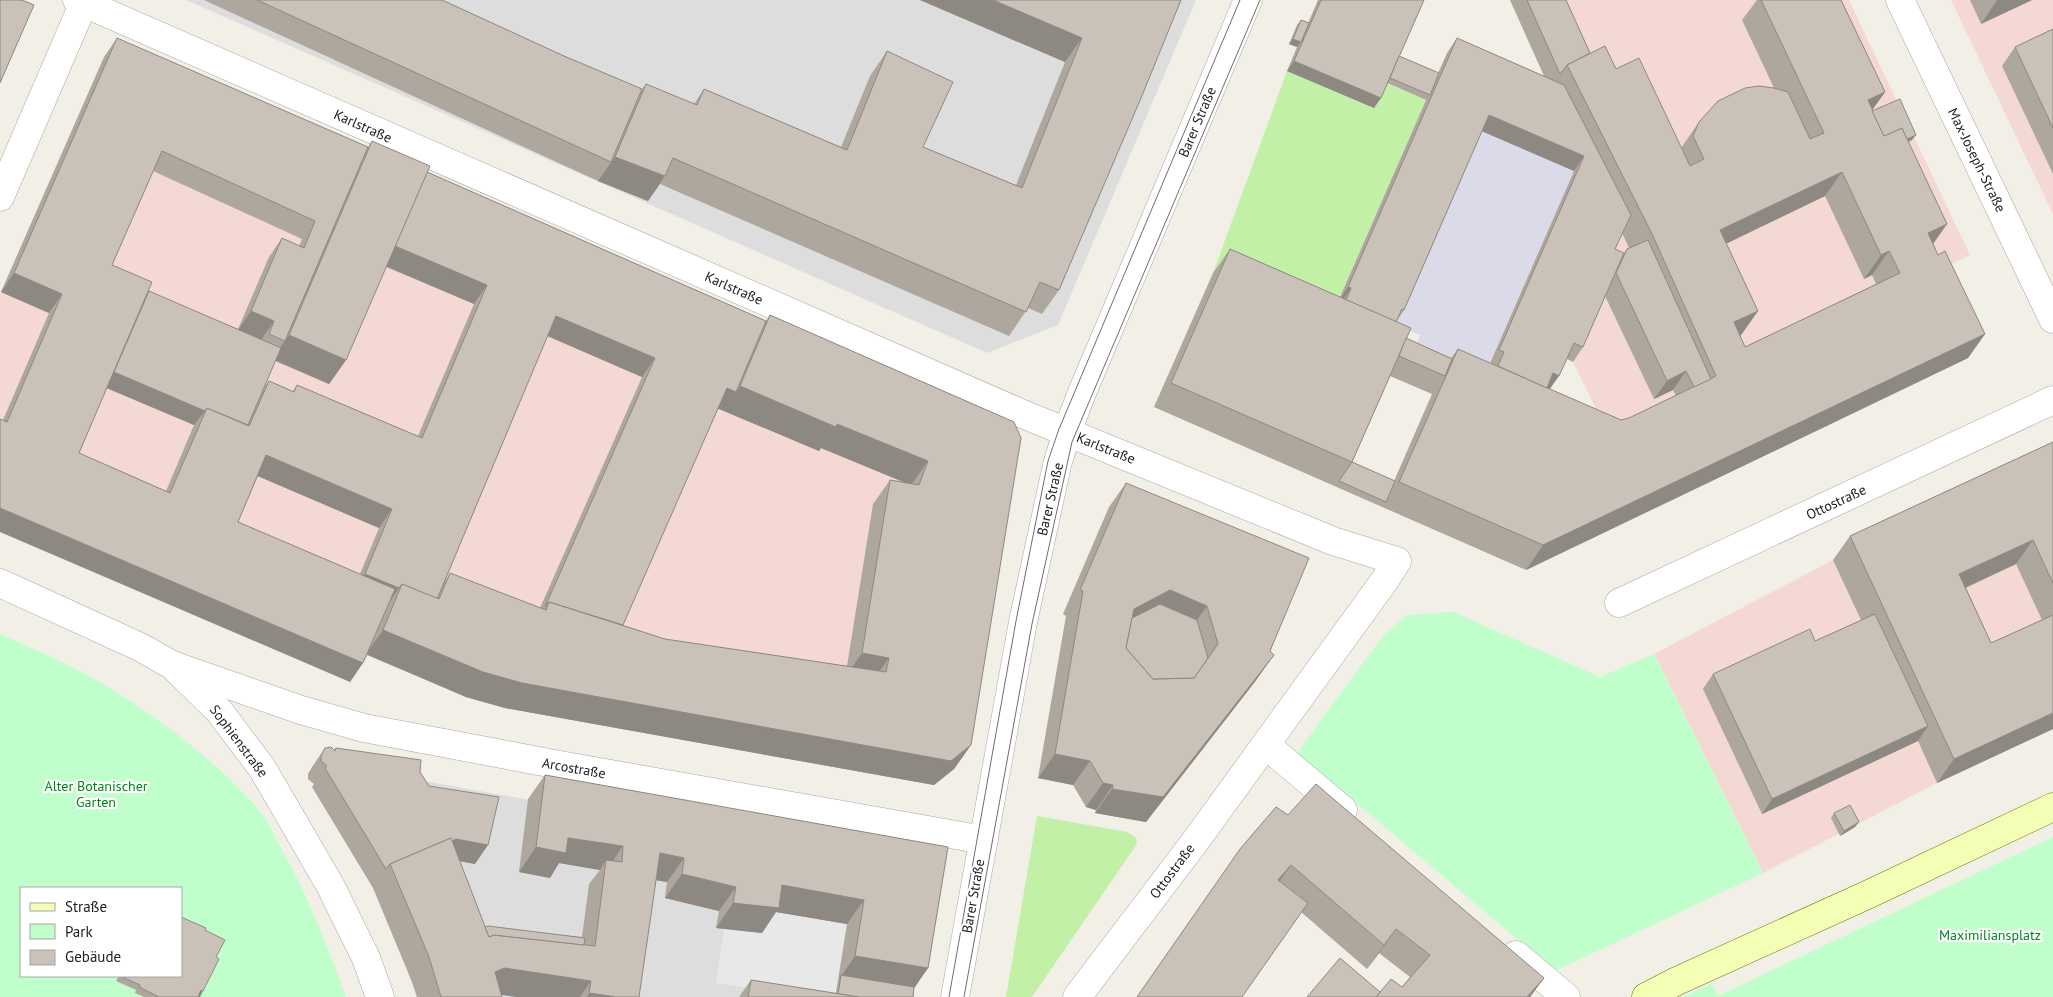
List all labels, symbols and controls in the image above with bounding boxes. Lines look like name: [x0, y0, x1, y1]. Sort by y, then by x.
street label: Barer Straße: [1174, 84, 1220, 160]
street label: Karlstraße: [331, 105, 395, 147]
street label: Max-Joseph-Straße: [1944, 105, 2010, 215]
street label: Karlstraße: [702, 267, 766, 309]
street label: Karlstraße: [1074, 428, 1138, 468]
street label: Barer Straße: [1033, 461, 1067, 537]
street label: Ottostraße: [1803, 480, 1869, 524]
street label: Sophienstraße: [206, 701, 272, 781]
street label: Arcostraße: [541, 754, 607, 782]
park label: Alter Botanischer Garten: [45, 777, 148, 811]
street label: Ottostraße: [1146, 840, 1198, 902]
street label: Barer Straße: [958, 858, 988, 934]
legend: [20, 887, 182, 977]
text: Straße: [65, 897, 107, 916]
text: Park: [65, 922, 93, 941]
park label: Maximiliansplatz: [1939, 926, 2041, 944]
text: Gebäude: [65, 947, 121, 966]

